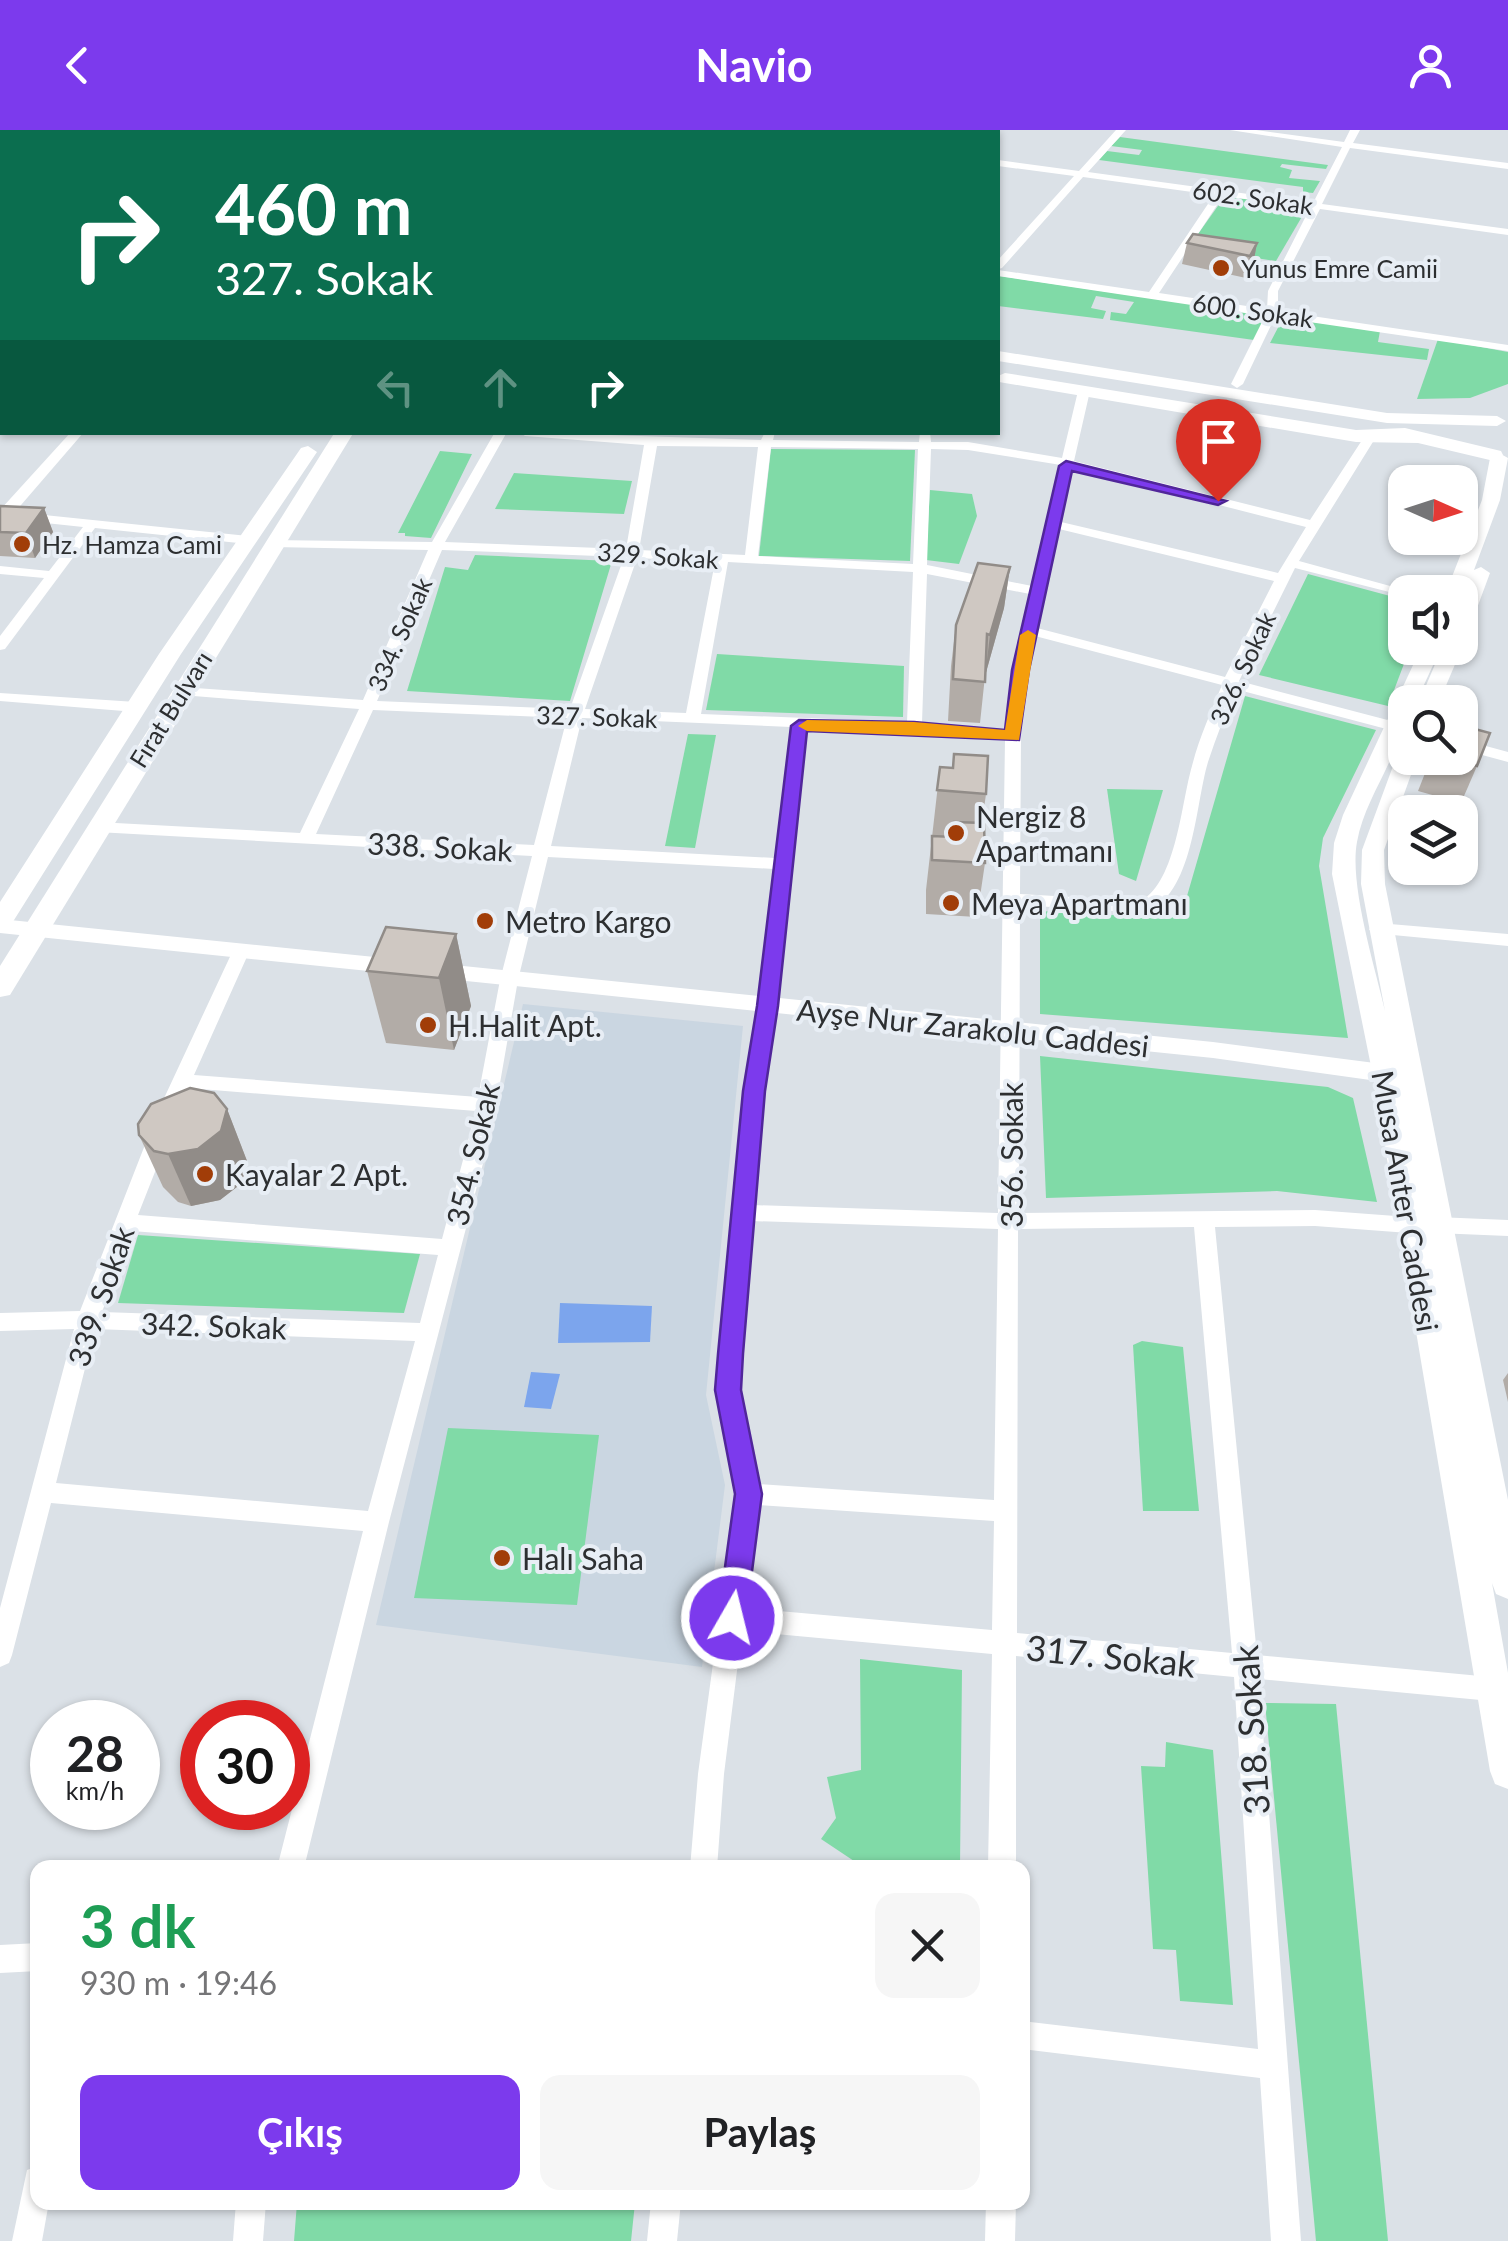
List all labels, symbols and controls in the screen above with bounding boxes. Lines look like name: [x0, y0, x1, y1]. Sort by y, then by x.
icon: back: [50, 38, 105, 93]
text: Navio: [695, 38, 813, 92]
icon: person: [1403, 38, 1458, 93]
text: 460 m: [215, 166, 412, 250]
icon: right: [50, 170, 180, 300]
street label: 602. Sokak: [1191, 174, 1315, 220]
text: 327. Sokak: [215, 251, 433, 305]
place label: Yunus Emre Camii: [1241, 253, 1438, 283]
marker: Yunus Emre Camii: [1210, 257, 1232, 279]
street label: 600. Sokak: [1191, 287, 1315, 333]
icon: left: [368, 360, 423, 415]
icon: ahead: [473, 360, 528, 415]
icon: right: [578, 360, 633, 415]
pin: [1176, 399, 1261, 502]
icon: arrive: [1191, 414, 1246, 469]
north arrow: [1388, 465, 1478, 555]
map controls: [1388, 465, 1478, 885]
place label: Hz. Hamza Cami: [42, 529, 222, 559]
marker: Hz. Hamza Cami: [11, 533, 33, 555]
street label: 329. Sokak: [596, 536, 720, 574]
street label: 334. Sokak: [361, 572, 437, 696]
button: sound: [1388, 575, 1478, 665]
street label: 326. Sokak: [1203, 606, 1281, 729]
street label: Fırat Bulvarı: [122, 645, 218, 773]
button: search: [1388, 685, 1478, 775]
street label: 327. Sokak: [536, 699, 658, 733]
button: layers: [1388, 795, 1478, 885]
place label: Nergiz 8 Apartmanı: [976, 798, 1113, 868]
marker: Nergiz 8 Apartmanı: [945, 822, 967, 844]
street label: 338. Sokak: [366, 824, 514, 868]
place label: Meya Apartmanı: [971, 885, 1188, 921]
marker: Meya Apartmanı: [940, 892, 962, 914]
place label: Metro Kargo: [505, 903, 672, 939]
marker: Metro Kargo: [474, 910, 496, 932]
street label: Ayşe Nur Zarakolu Caddesi: [795, 991, 1151, 1063]
place label: H.Halit Apt.: [448, 1007, 602, 1043]
marker: H.Halit Apt.: [417, 1014, 439, 1036]
street label: Musa Anter Caddesi: [1365, 1068, 1447, 1334]
street label: 354. Sokak: [438, 1078, 506, 1229]
street label: 356. Sokak: [993, 1081, 1029, 1228]
place label: Kayalar 2 Apt.: [225, 1156, 408, 1192]
marker: Kayalar 2 Apt.: [194, 1163, 216, 1185]
street label: 339. Sokak: [59, 1221, 141, 1371]
street label: 342. Sokak: [141, 1304, 288, 1346]
place label: Halı Saha: [522, 1540, 644, 1576]
marker: Halı Saha: [491, 1547, 513, 1569]
position arrow: [680, 1566, 784, 1670]
street label: 317. Sokak: [1024, 1625, 1198, 1685]
street label: 318. Sokak: [1223, 1644, 1277, 1816]
speed limit sign: 30: [180, 1700, 310, 1830]
text: 28: [66, 1723, 124, 1783]
text: km/h: [66, 1775, 124, 1805]
text: 3 dk: [80, 1889, 196, 1961]
button: close: [875, 1893, 980, 1998]
text: 930 m · 19:46: [80, 1963, 277, 2002]
button: Çıkış: [80, 2075, 520, 2190]
button: Paylaş: [540, 2075, 980, 2190]

